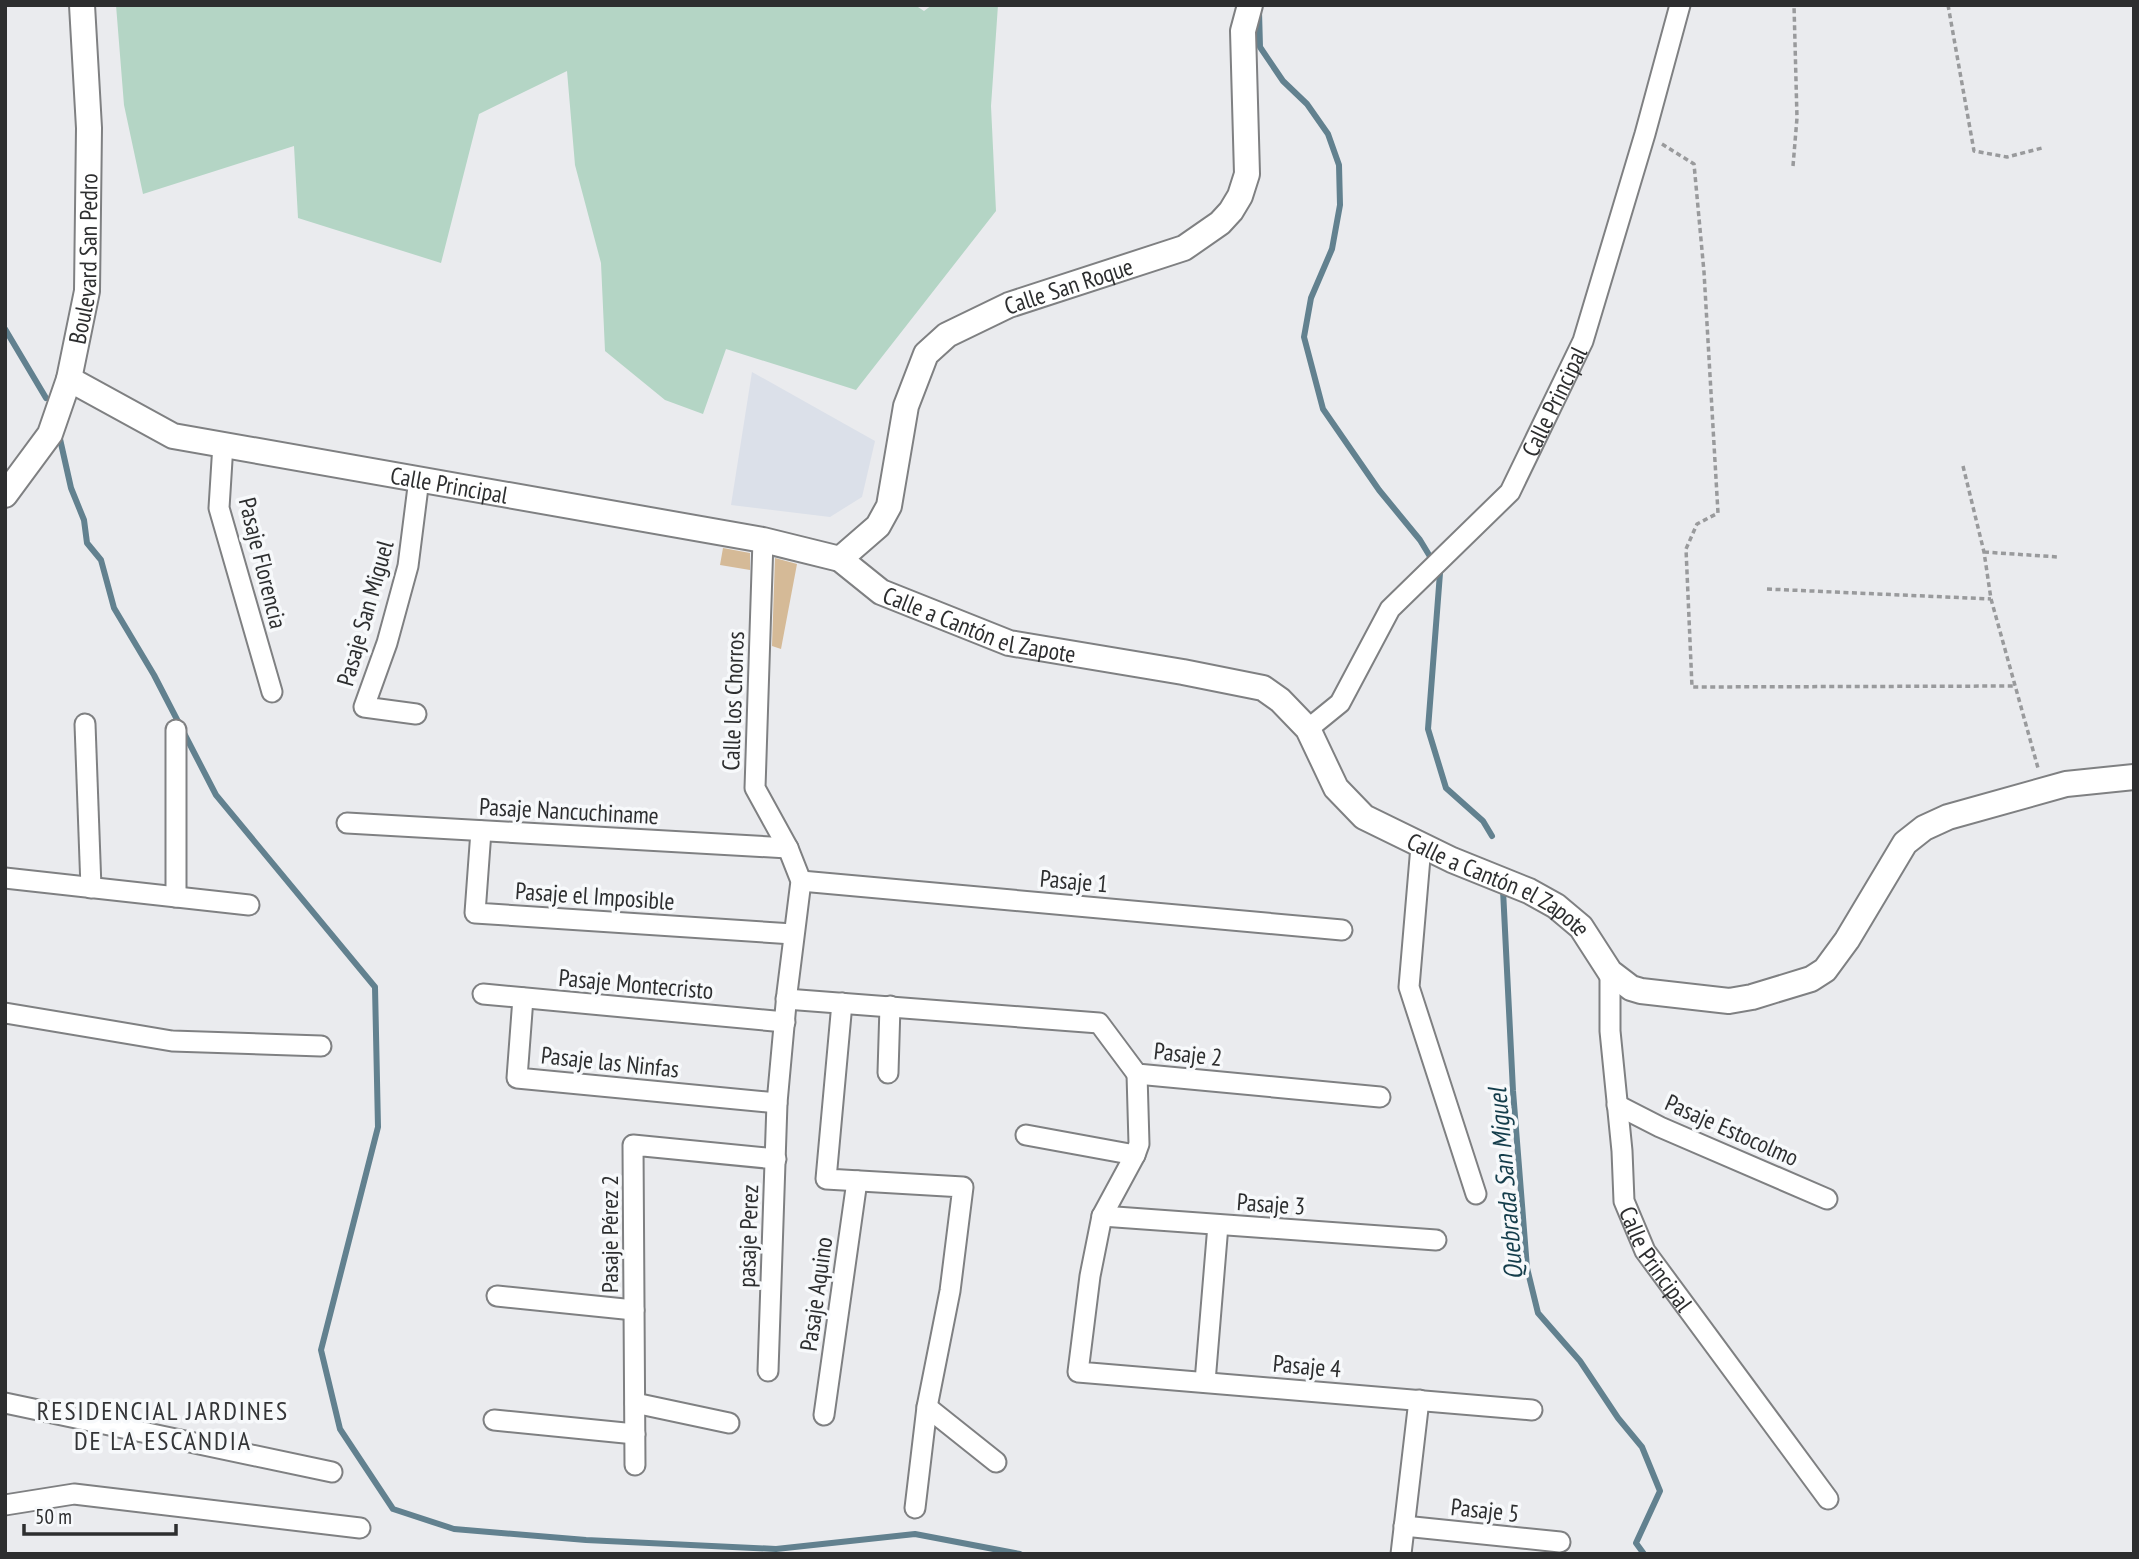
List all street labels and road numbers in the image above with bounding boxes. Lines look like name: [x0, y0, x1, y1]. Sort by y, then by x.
street label: Boulevard San Pedro: [61, 173, 104, 346]
street label: Calle San Roque: [1000, 250, 1137, 321]
street label: Calle Principal: [1514, 341, 1594, 461]
street label: Calle Principal: [388, 459, 511, 510]
street label: Pasaje Florencia: [232, 494, 294, 632]
street label: Pasaje San Miguel: [329, 536, 401, 689]
street label: Calle a Cantón el Zapote: [879, 579, 1078, 669]
street label: Calle los Chorros: [715, 631, 751, 771]
street label: Pasaje Nancuchiname: [478, 791, 660, 831]
street label: Calle a Cantón el Zapote: [1402, 825, 1598, 941]
street label: Pasaje 1: [1039, 863, 1109, 899]
street label: Pasaje el Imposible: [514, 875, 676, 917]
street label: Pasaje Montecristo: [557, 962, 715, 1006]
street label: Pasaje 2: [1152, 1035, 1224, 1073]
street label: Pasaje las Ninfas: [539, 1039, 681, 1085]
street label: Pasaje Estocolmo: [1660, 1087, 1804, 1173]
street label: Pasaje Pérez 2: [594, 1175, 625, 1293]
street label: pasaje Perez: [731, 1184, 765, 1288]
street label: Pasaje 3: [1236, 1186, 1306, 1222]
street label: Calle Principal: [1612, 1202, 1700, 1318]
street label: Pasaje Aquino: [793, 1235, 839, 1353]
street label: Pasaje 4: [1272, 1348, 1343, 1384]
street label: Pasaje 5: [1449, 1491, 1521, 1529]

